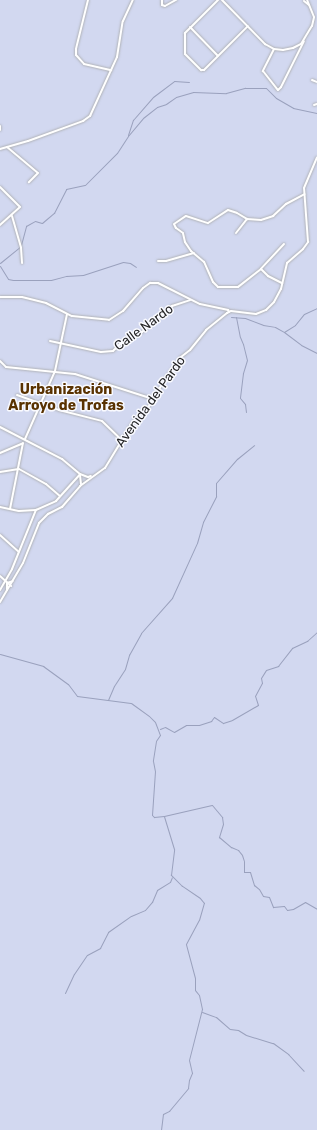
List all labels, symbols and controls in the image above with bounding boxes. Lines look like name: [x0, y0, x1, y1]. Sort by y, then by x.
street label: Calle Nardo: [112, 301, 176, 355]
street label: Avenida del Pardo: [113, 354, 189, 450]
district label: Urbanización Arroyo de Trofas: [8, 382, 124, 414]

